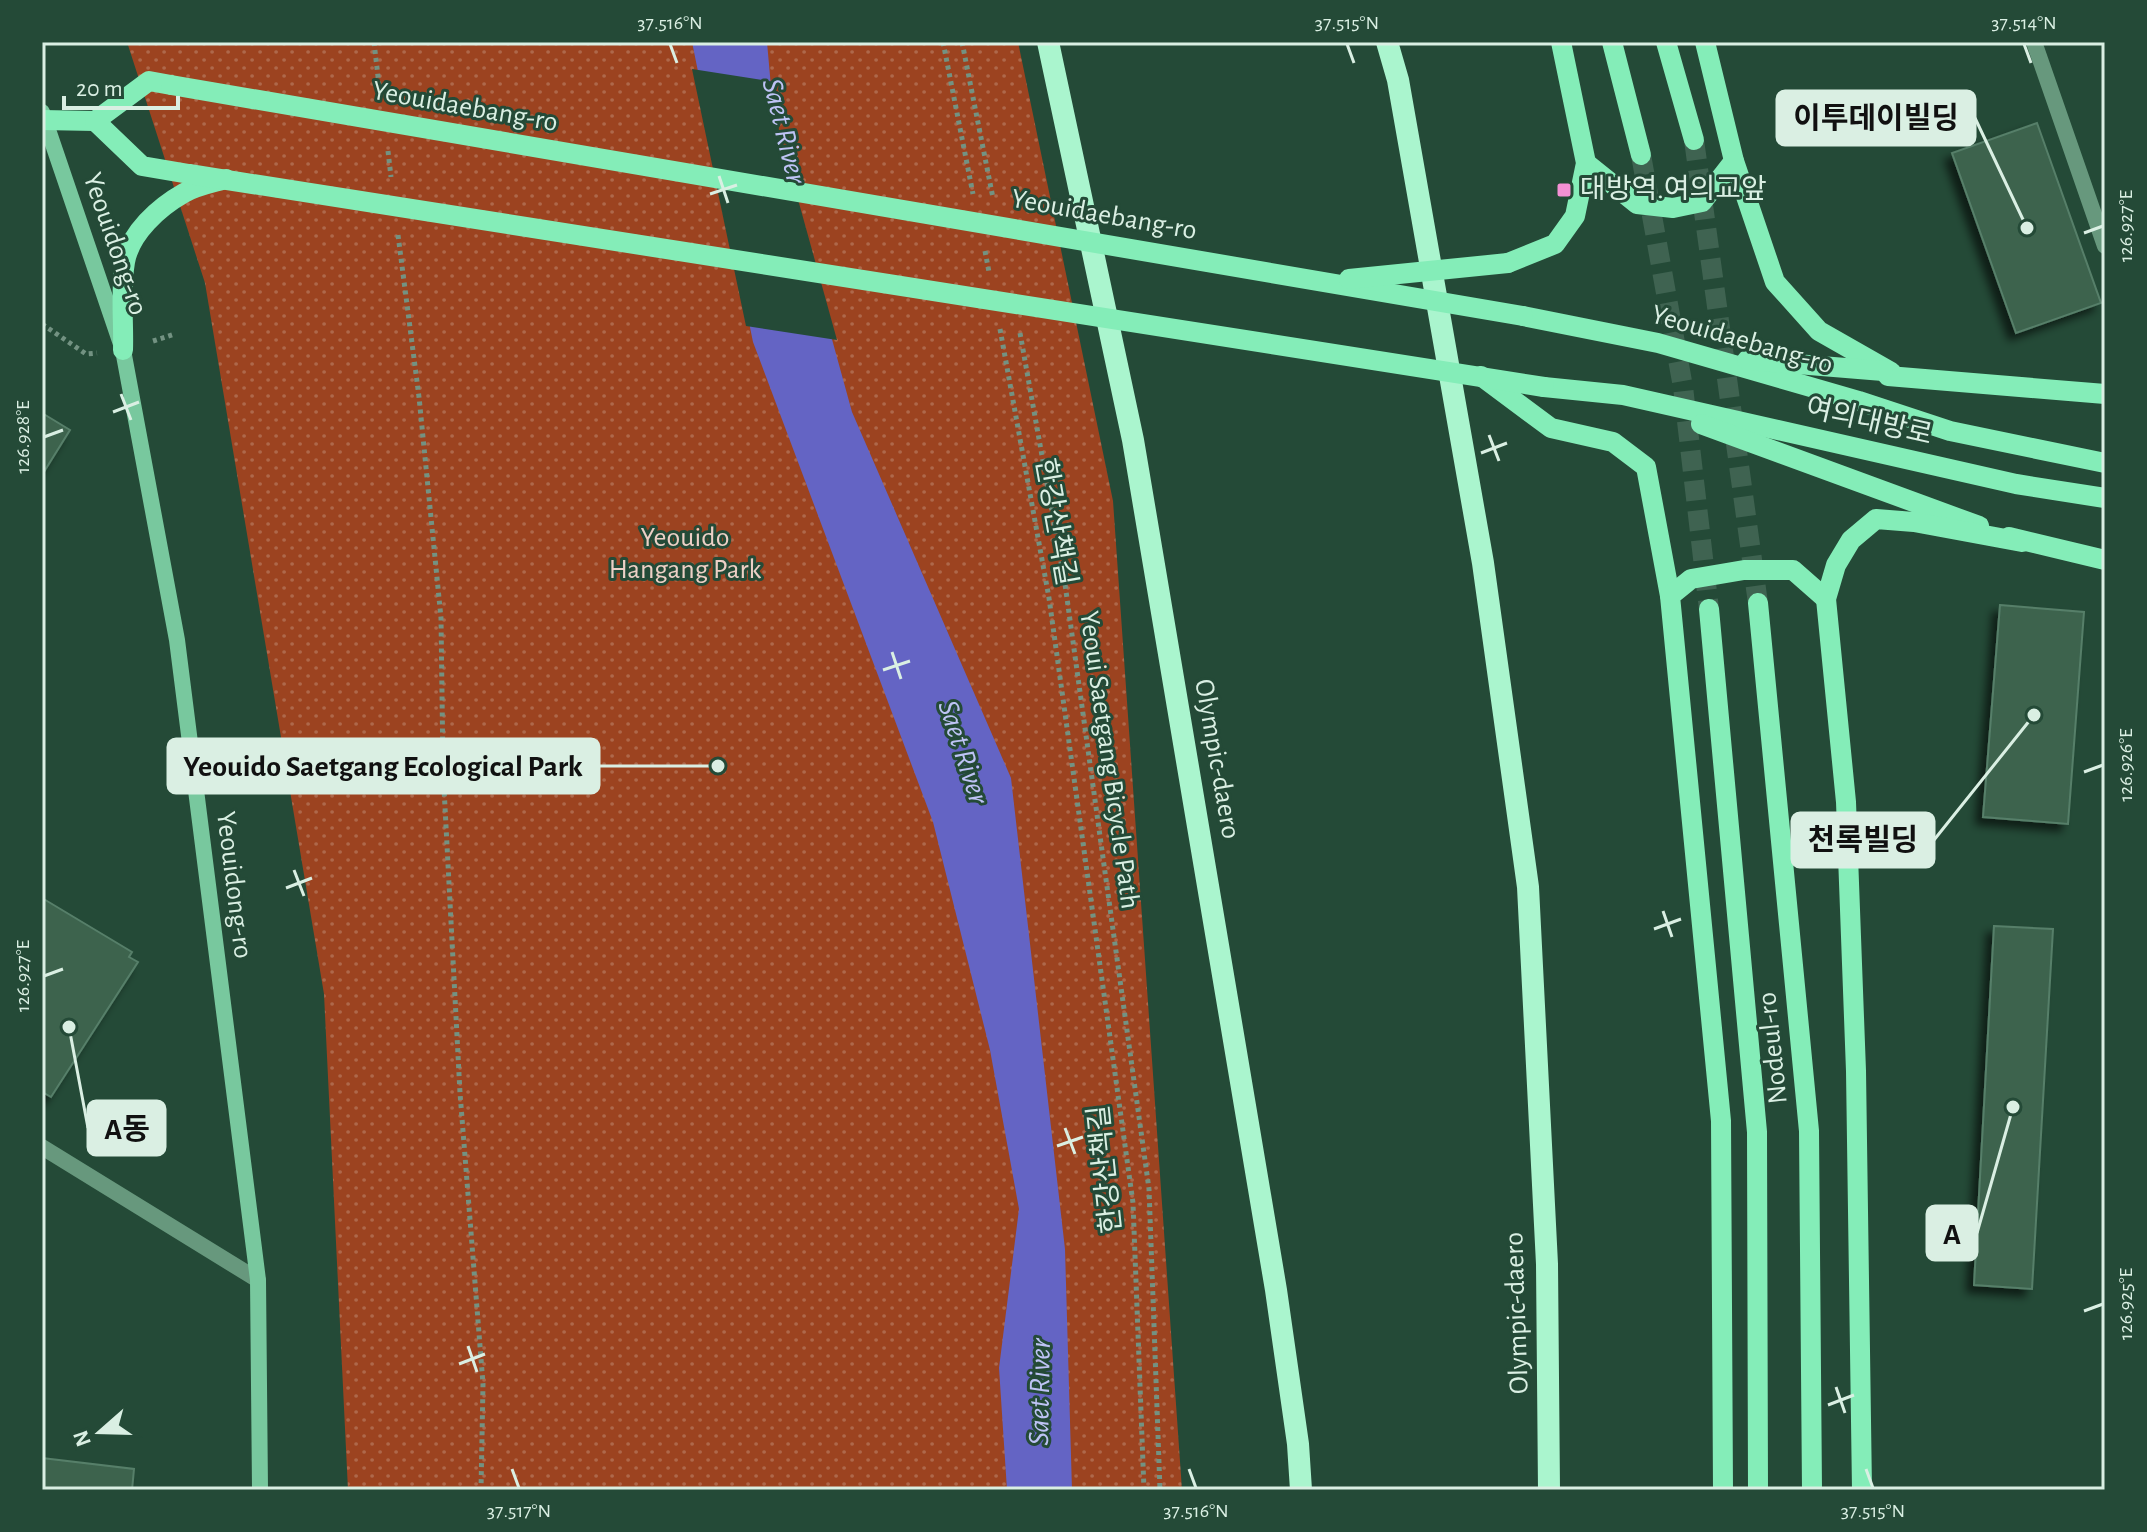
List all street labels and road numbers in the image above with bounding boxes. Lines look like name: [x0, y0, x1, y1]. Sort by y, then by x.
street label: Yeouidaebang-ro: [370, 77, 560, 137]
street label: Yeouidong-ro: [78, 169, 152, 319]
street label: Yeouidaebang-ro: [1009, 185, 1199, 245]
street label: Yeouidaebang-ro: [1648, 301, 1836, 379]
street label: 여의대방로: [1803, 392, 1935, 450]
street label: 한강산책길: [1030, 456, 1082, 588]
street label: Yeoui Saetgang Bicycle Path: [1074, 609, 1144, 911]
street label: Olympic-daero: [1189, 677, 1245, 841]
street label: Yeouidong-ro: [211, 810, 257, 960]
street label: Nodeul-ro: [1753, 991, 1793, 1105]
street label: 한강산책길: [1083, 1103, 1127, 1235]
street label: Olympic-daero: [1500, 1232, 1534, 1394]

